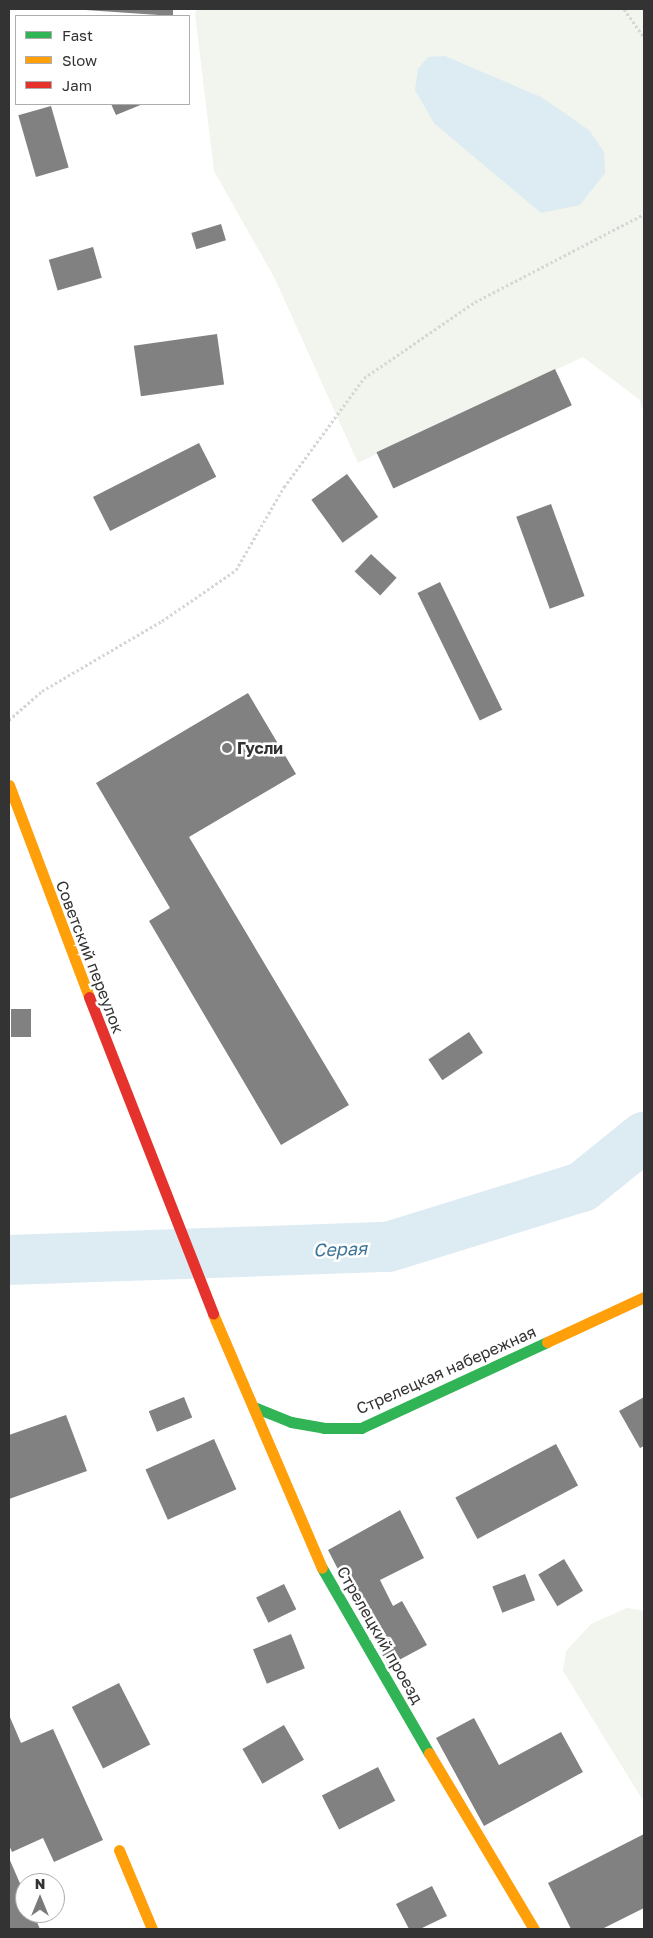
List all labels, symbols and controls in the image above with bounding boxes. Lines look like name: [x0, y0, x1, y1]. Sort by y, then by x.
legend: [15, 15, 190, 105]
text: Fast: [62, 26, 93, 44]
text: Slow: [62, 51, 97, 69]
text: Jam: [62, 76, 92, 94]
place label: Гусли: [237, 738, 283, 758]
marker: Гусли: [221, 742, 233, 754]
street label: Советский переулок: [52, 878, 128, 1036]
water label: Серая: [313, 1237, 367, 1261]
street label: Стрелецкая набережная: [353, 1322, 539, 1418]
street label: Стрелецкий проезд: [333, 1563, 427, 1707]
north arrow: [15, 1873, 65, 1923]
text: N: [35, 1875, 45, 1892]

